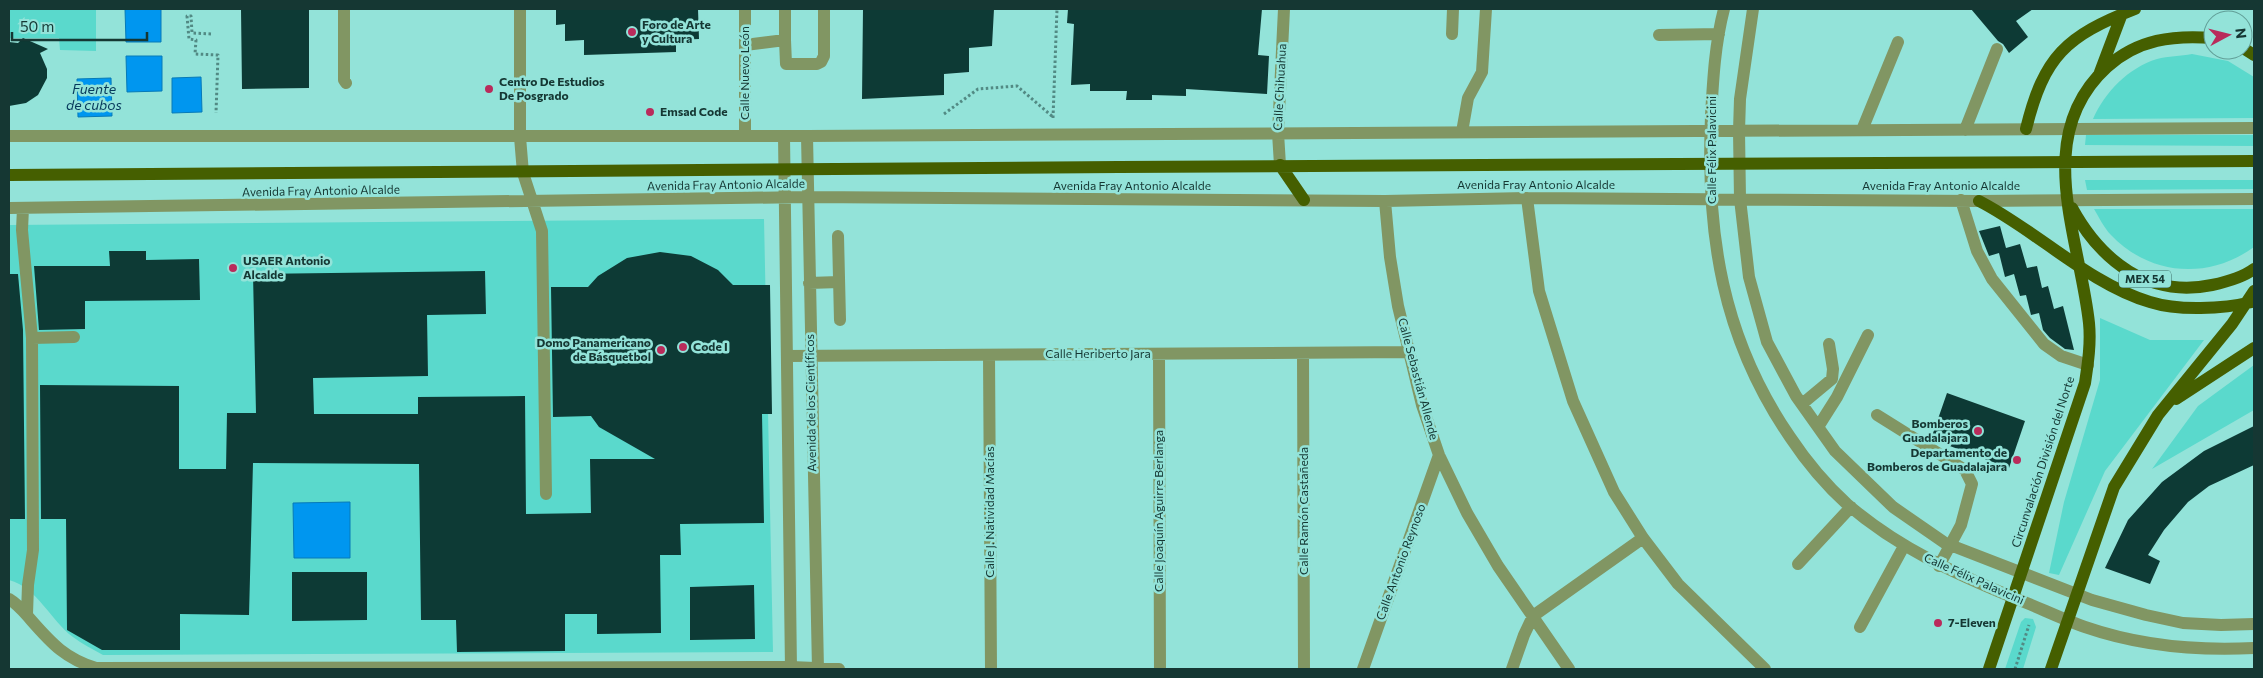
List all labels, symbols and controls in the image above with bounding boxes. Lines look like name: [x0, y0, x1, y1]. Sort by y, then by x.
scale bar: [12, 10, 148, 42]
north arrow: [2203, 10, 2253, 60]
text: 50 m: [20, 17, 54, 35]
place label: Foro de Arte y Cultura: [642, 17, 711, 45]
marker: Foro de Arte y Cultura: [626, 26, 638, 38]
street label: Calle Nuevo León: [737, 26, 751, 120]
text: N: [2232, 27, 2250, 40]
street label: Calle Chihuahua: [1270, 43, 1288, 131]
place label: Centro De Estudios De Posgrado: [499, 74, 605, 102]
water label: Fuente de cubos: [66, 80, 122, 113]
marker: Centro De Estudios De Posgrado: [483, 83, 495, 95]
street label: Calle Félix Palavicini: [1704, 96, 1718, 204]
place label: Emsad Code: [660, 104, 728, 118]
marker: Emsad Code: [644, 106, 656, 118]
street label: Avenida Fray Antonio Alcalde: [647, 176, 805, 192]
street label: Avenida Fray Antonio Alcalde: [1457, 177, 1615, 191]
street label: Avenida Fray Antonio Alcalde: [1053, 178, 1211, 192]
street label: Avenida Fray Antonio Alcalde: [1862, 178, 2020, 192]
street label: Avenida Fray Antonio Alcalde: [242, 182, 400, 198]
place label: USAER Antonio Alcalde: [243, 253, 331, 281]
marker: USAER Antonio Alcalde: [227, 262, 239, 274]
road number: MEX 54: [2119, 270, 2171, 288]
street label: Calle Sebastián Allende: [1396, 316, 1442, 441]
street label: Avenida de los Científicos: [802, 334, 818, 472]
place label: Domo Panamericano de Básquetbol: [536, 335, 651, 363]
place label: Code I: [693, 339, 728, 353]
marker: Code I: [677, 341, 689, 353]
marker: Domo Panamericano de Básquetbol: [655, 344, 667, 356]
street label: Calle Heriberto Jara: [1045, 346, 1151, 361]
street label: Circunvalación División del Norte: [2008, 374, 2076, 549]
place label: Bomberos Guadalajara: [1902, 416, 1968, 444]
marker: Bomberos Guadalajara: [1972, 425, 1984, 437]
street label: Calle Joaquín Aguirre Berlanga: [1151, 430, 1166, 592]
place label: Departamento de Bomberos de Guadalajara: [1867, 445, 2007, 473]
street label: Calle J. Natividad Macías: [982, 446, 997, 578]
street label: Calle Ramón Castañeda: [1296, 447, 1310, 575]
marker: Departamento de Bomberos de Guadalajara: [2011, 454, 2023, 466]
street label: Calle Antonio Reynoso: [1373, 502, 1428, 622]
street label: Calle Félix Palavicini: [1922, 550, 2027, 606]
place label: 7-Eleven: [1948, 615, 1996, 629]
marker: 7-Eleven: [1932, 617, 1944, 629]

